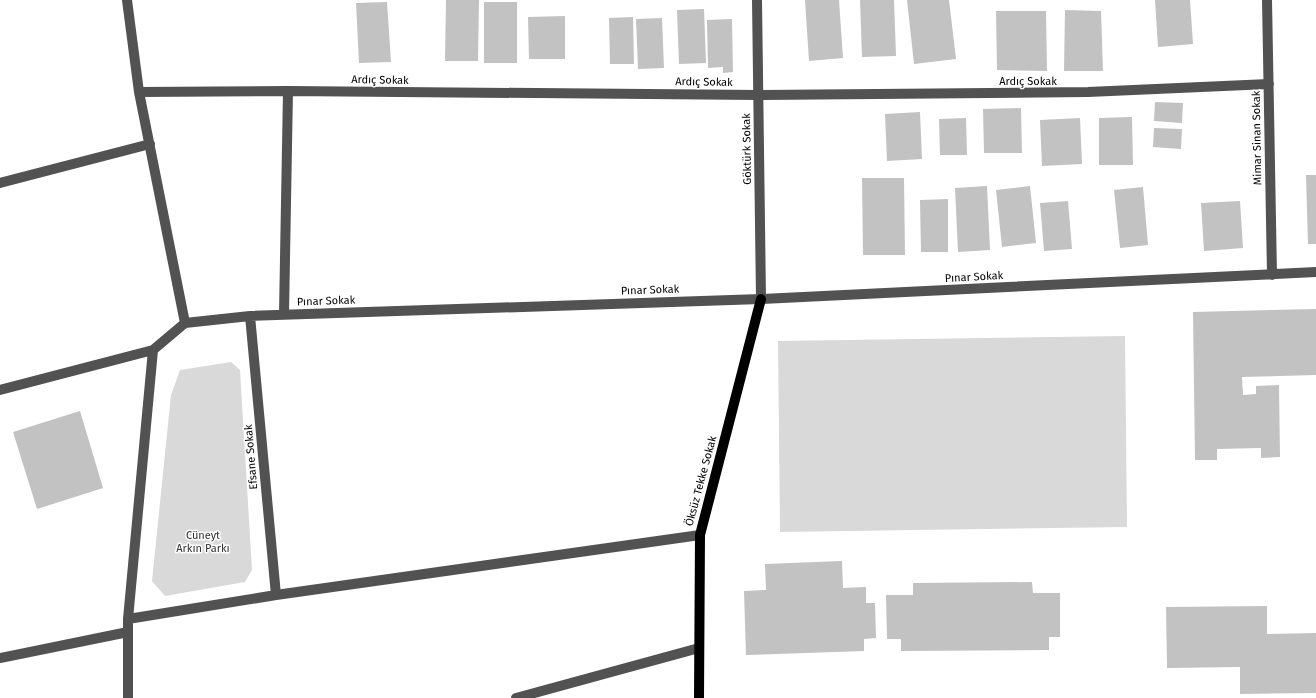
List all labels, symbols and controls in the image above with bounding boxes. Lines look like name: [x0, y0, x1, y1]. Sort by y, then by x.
street label: Ardıç Sokak: [351, 73, 409, 87]
street label: Ardıç Sokak: [675, 75, 733, 89]
street label: Ardıç Sokak: [999, 75, 1057, 88]
street label: Mimar Sinan Sokak: [1250, 90, 1264, 185]
street label: Göktürk Sokak: [740, 113, 754, 185]
street label: Pınar Sokak: [945, 269, 1004, 285]
street label: Pınar Sokak: [621, 282, 680, 298]
street label: Pınar Sokak: [297, 293, 356, 309]
street label: Efsane Sokak: [242, 424, 260, 490]
street label: Öksüz Tekke Sokak: [682, 434, 719, 528]
park label: Cüneyt Arkın Parkı: [176, 529, 230, 555]

